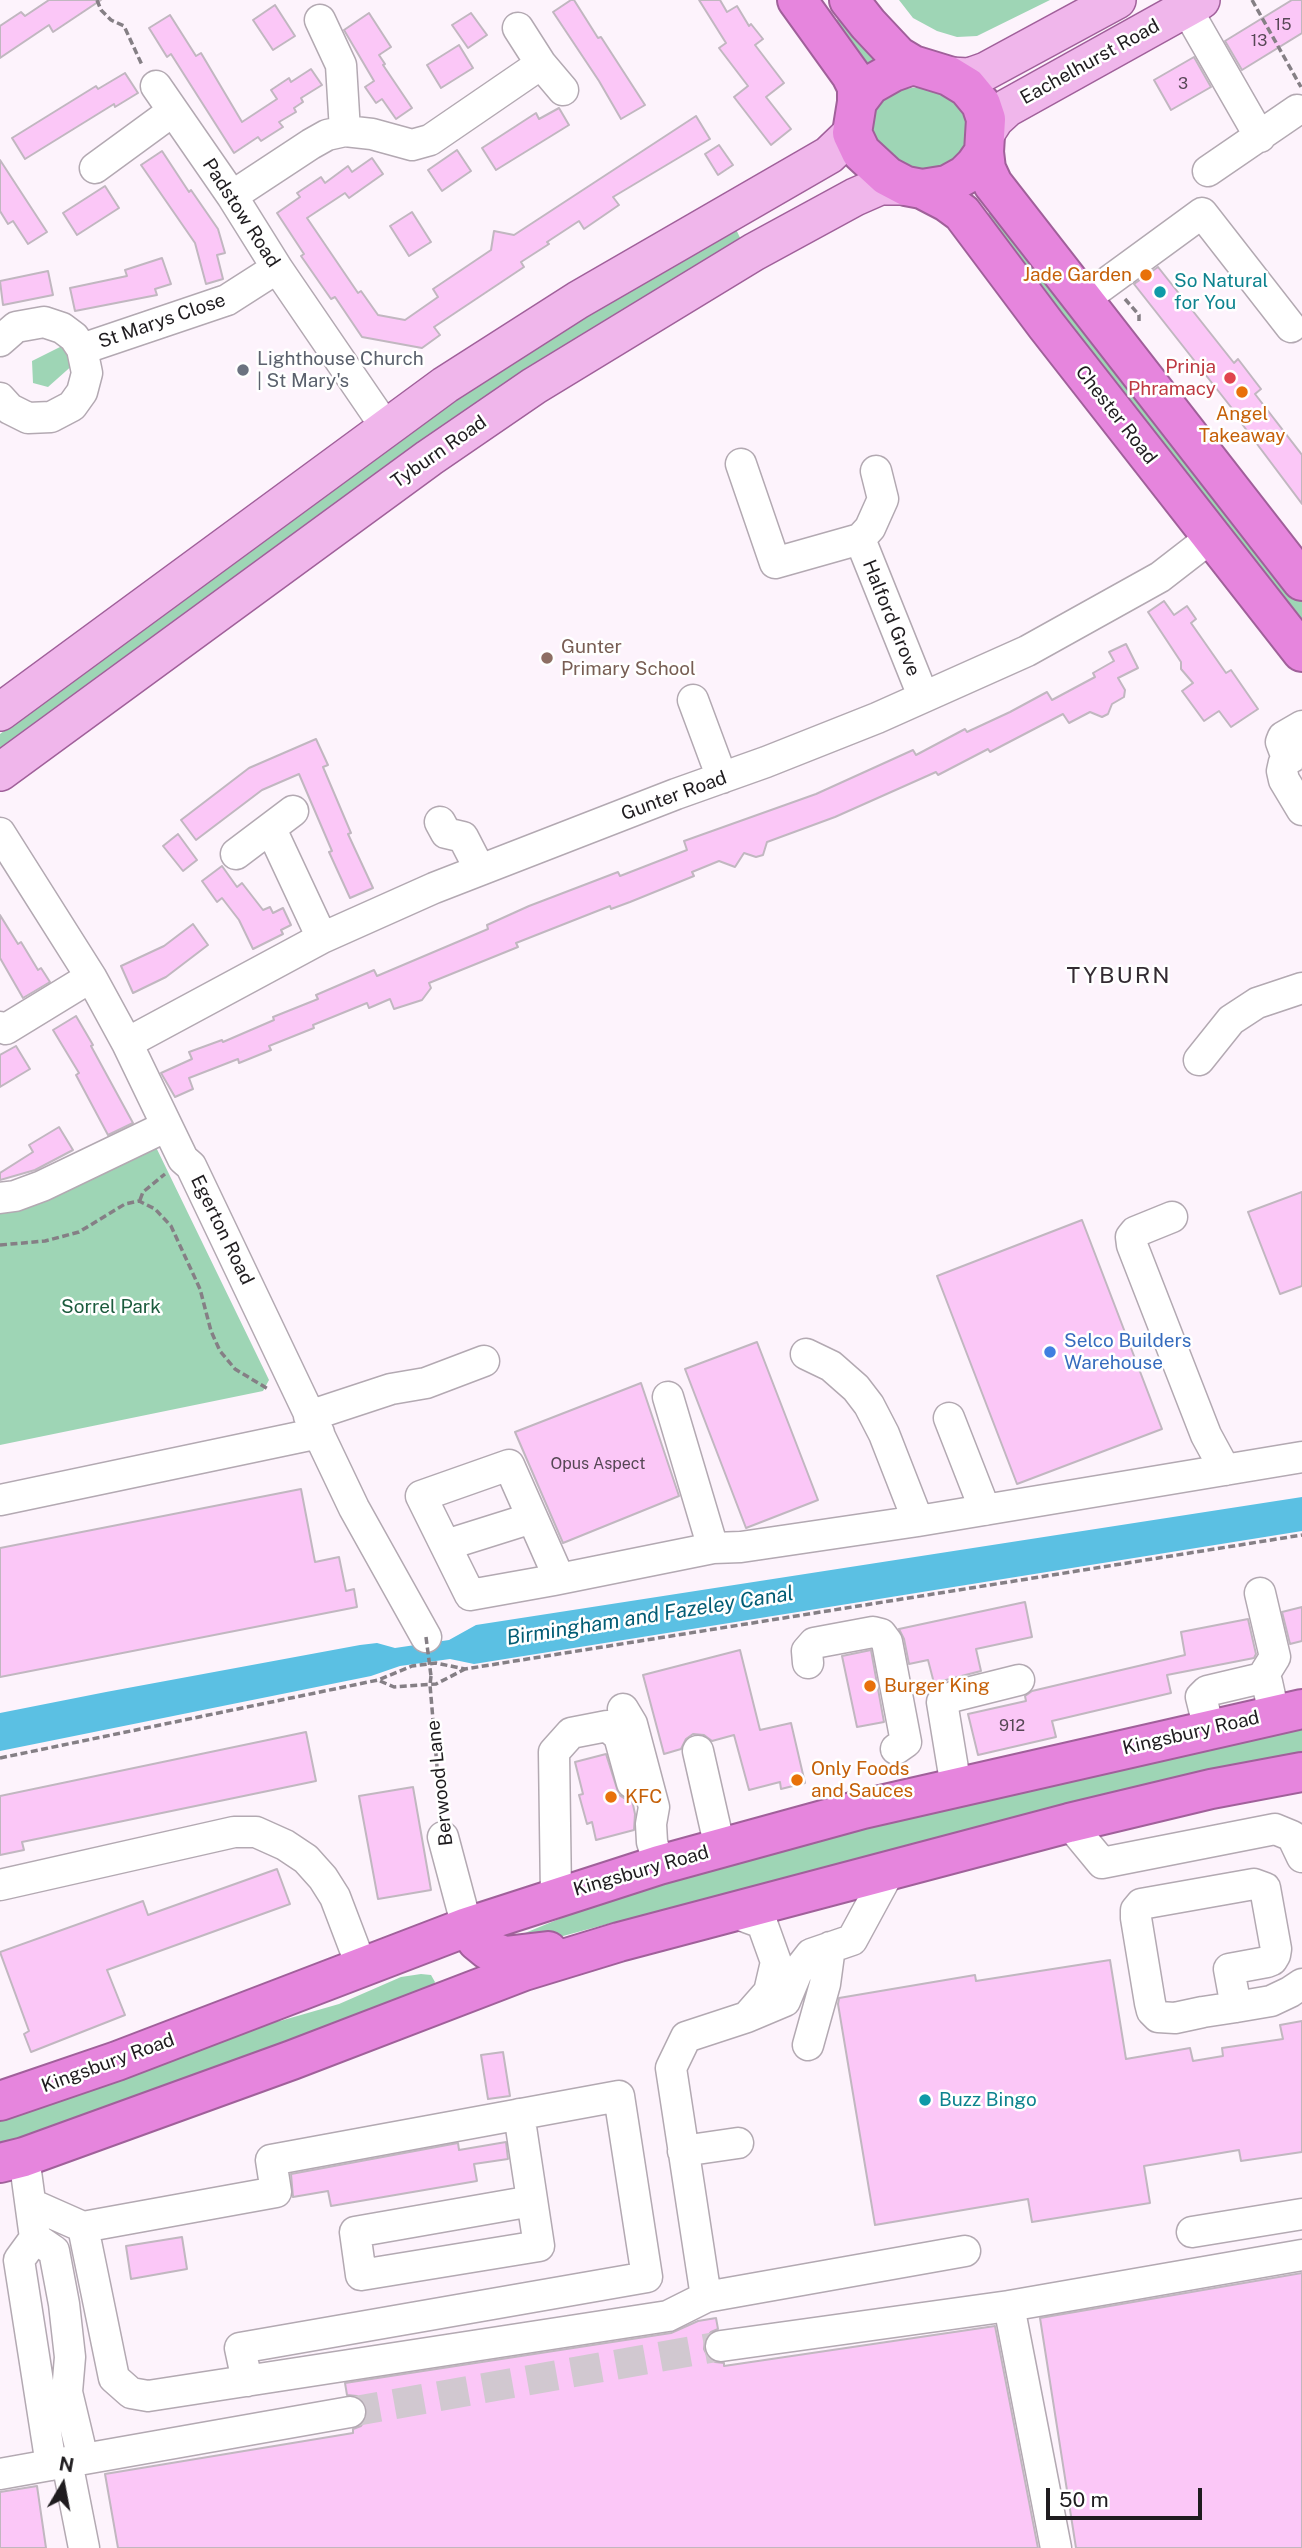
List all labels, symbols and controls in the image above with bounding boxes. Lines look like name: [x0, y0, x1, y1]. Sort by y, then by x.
street label: Eachelhurst Road: [1016, 14, 1164, 110]
house number: 15: [1275, 15, 1291, 35]
house number: 13: [1251, 31, 1267, 51]
house number: 3: [1178, 74, 1188, 94]
street label: Padstow Road: [197, 154, 285, 272]
place label: Jade Garden: [1023, 264, 1132, 286]
marker: Jade Garden: [1138, 267, 1154, 283]
place label: So Natural for You: [1174, 270, 1268, 314]
marker: So Natural for You: [1152, 284, 1168, 300]
street label: St Marys Close: [95, 289, 229, 353]
place label: Lighthouse Church | St Mary's: [257, 348, 424, 392]
place label: Prinja Phramacy: [1128, 356, 1216, 400]
street label: Chester Road: [1070, 361, 1162, 469]
marker: Lighthouse Church | St Mary's: [235, 362, 251, 378]
marker: Prinja Phramacy: [1222, 370, 1238, 386]
marker: Angel Takeaway: [1234, 384, 1250, 400]
place label: Angel Takeaway: [1199, 403, 1285, 447]
street label: Tyburn Road: [387, 411, 491, 493]
street label: Halford Grove: [857, 556, 925, 680]
place label: Gunter Primary School: [561, 636, 696, 680]
marker: Gunter Primary School: [539, 650, 555, 666]
street label: Gunter Road: [618, 766, 730, 826]
district label: TYBURN: [1067, 962, 1171, 990]
street label: Egerton Road: [186, 1171, 258, 1289]
park label: Sorrel Park: [61, 1296, 161, 1318]
place label: Selco Builders Warehouse: [1064, 1330, 1191, 1374]
marker: Selco Builders Warehouse: [1042, 1344, 1058, 1360]
house number: Opus Aspect: [551, 1454, 645, 1474]
water label: Birmingham and Fazeley Canal: [505, 1581, 795, 1651]
place label: Burger King: [884, 1675, 990, 1697]
marker: Burger King: [862, 1678, 878, 1694]
street label: Kingsbury Road: [1120, 1706, 1262, 1760]
house number: 912: [999, 1716, 1025, 1736]
street label: Berwood Lane: [422, 1719, 458, 1847]
place label: Only Foods and Sauces: [811, 1758, 913, 1802]
marker: Only Foods and Sauces: [789, 1772, 805, 1788]
place label: KFC: [625, 1786, 662, 1808]
marker: KFC: [603, 1789, 619, 1805]
street label: Kingsbury Road: [571, 1841, 711, 1901]
street label: Kingsbury Road: [38, 2028, 178, 2098]
place label: Buzz Bingo: [939, 2089, 1037, 2111]
marker: Buzz Bingo: [917, 2092, 933, 2108]
north arrow: [28, 2450, 98, 2520]
text: N: [57, 2452, 76, 2476]
scale bar: [1050, 2474, 1206, 2518]
text: 50 m: [1059, 2487, 1109, 2512]

